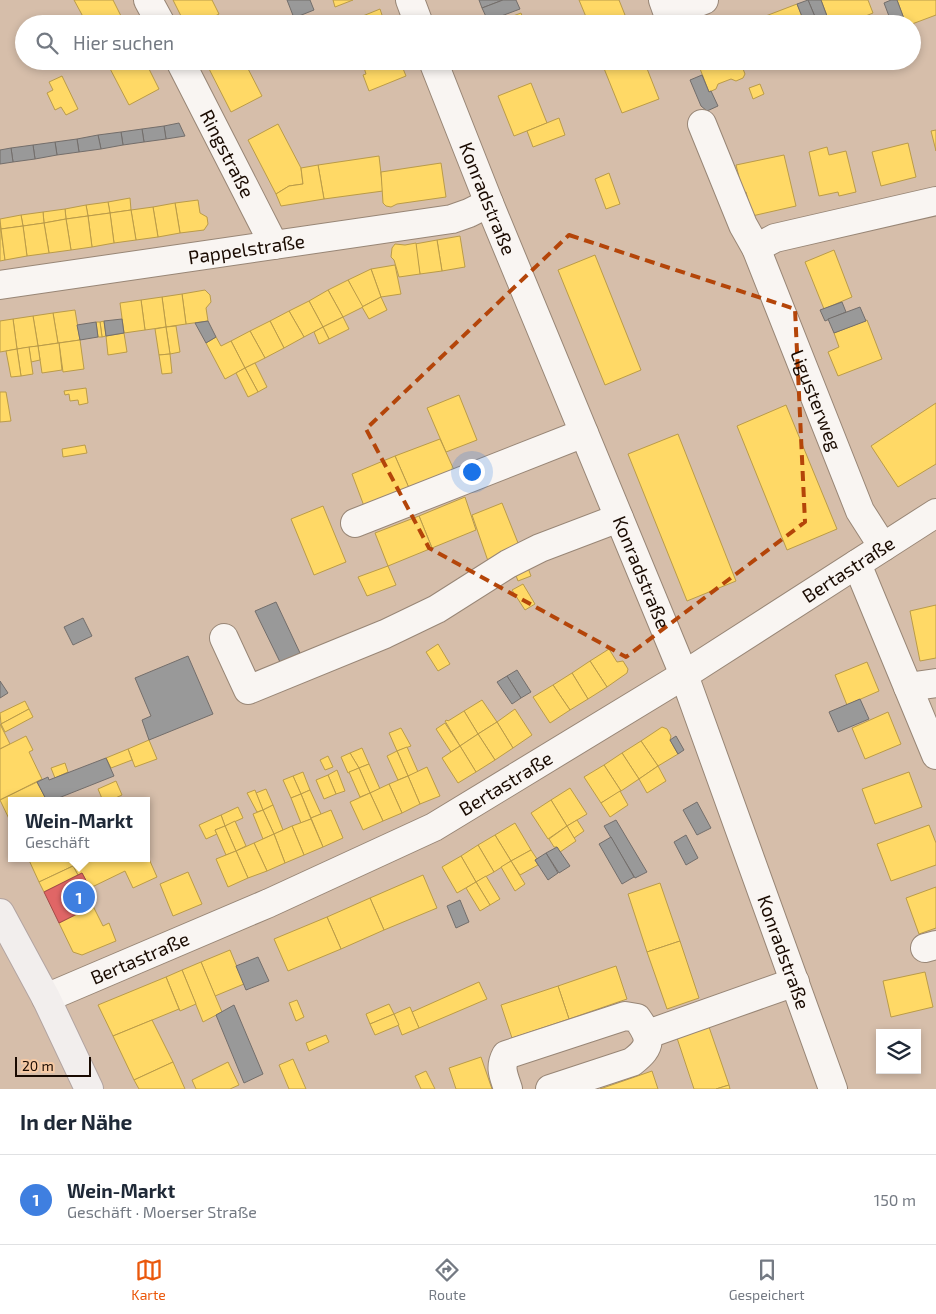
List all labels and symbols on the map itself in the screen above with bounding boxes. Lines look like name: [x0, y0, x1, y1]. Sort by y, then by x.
street label: Ringstraße: [196, 105, 260, 201]
street label: Konradstraße: [455, 139, 521, 258]
street label: Pappelstraße: [187, 229, 306, 268]
street label: Ligusterweg: [786, 346, 847, 454]
your location: [459, 459, 485, 485]
street label: Konradstraße: [608, 512, 675, 632]
street label: Bertastraße: [798, 531, 899, 607]
street label: Bertastraße: [455, 746, 556, 820]
pin: 1: [63, 878, 95, 916]
street label: Konradstraße: [753, 892, 815, 1012]
street label: Bertastraße: [87, 926, 193, 989]
scale bar: [15, 1054, 91, 1077]

